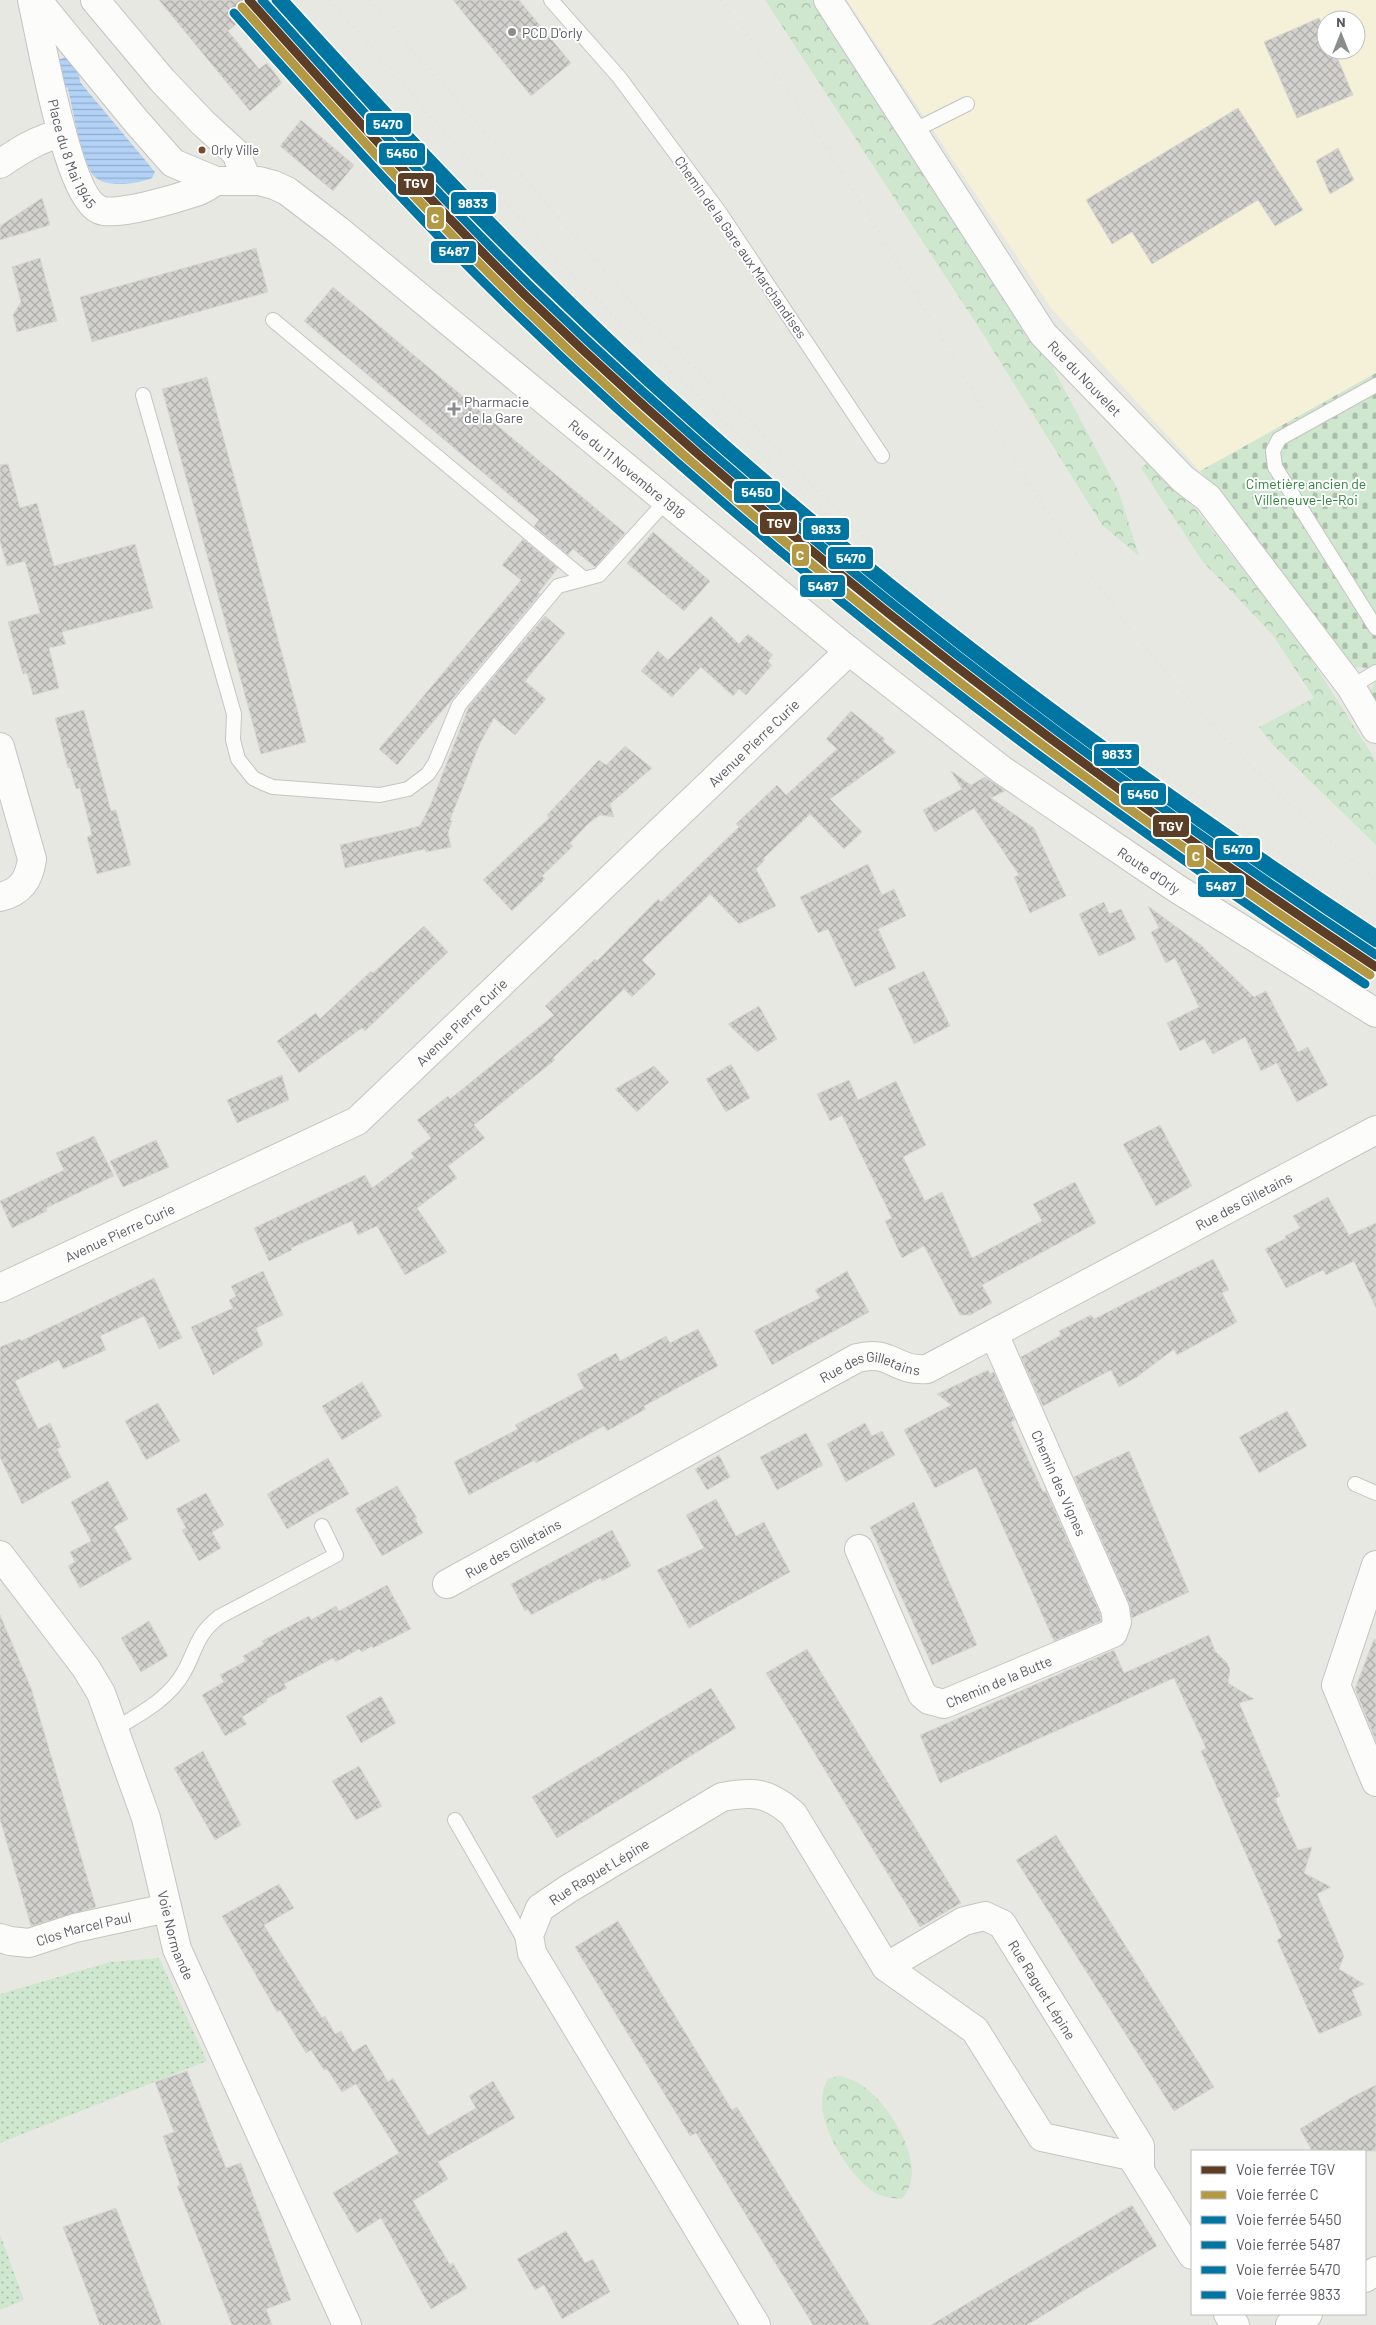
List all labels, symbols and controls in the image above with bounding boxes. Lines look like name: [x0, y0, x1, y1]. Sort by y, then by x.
north arrow: [1316, 10, 1366, 60]
text: N: [1336, 13, 1346, 30]
place label: PCD D'orly: [522, 24, 583, 41]
marker: PCD D'orly: [506, 26, 518, 38]
street label: Place du 8 Mai 1945: [45, 97, 100, 212]
line badge: 5470: [365, 112, 412, 136]
text: 5470: [373, 115, 403, 132]
place label: Orly Ville: [211, 142, 259, 158]
line badge: 5450: [378, 142, 426, 166]
text: 5450: [386, 144, 418, 161]
marker: Orly Ville: [197, 145, 207, 155]
street label: Chemin de la Gare aux Marchandises: [671, 153, 811, 342]
line badge: TGV: [397, 172, 435, 196]
text: TGV: [404, 174, 429, 191]
line badge: 9833: [450, 191, 497, 215]
text: 9833: [458, 194, 488, 211]
line badge: C: [426, 206, 445, 230]
text: C: [431, 209, 439, 226]
line badge: 5487: [430, 240, 477, 264]
text: 5487: [439, 242, 469, 259]
street label: Rue du Nouvelet: [1045, 336, 1126, 419]
place label: Pharmacie de la Gare: [464, 393, 529, 426]
marker: Pharmacie de la Gare: [448, 403, 460, 415]
street label: Rue du 11 Novembre 1918: [566, 415, 689, 522]
park label: Cimetière ancien de Villeneuve-le-Roi: [1246, 475, 1366, 508]
line badge: 5450: [733, 480, 781, 504]
text: 5450: [741, 483, 773, 500]
line badge: TGV: [759, 511, 798, 535]
text: TGV: [767, 514, 792, 531]
line badge: 9833: [802, 517, 850, 541]
text: 9833: [811, 520, 841, 537]
line badge: C: [791, 543, 810, 567]
text: C: [796, 546, 804, 563]
line badge: 5470: [827, 546, 874, 570]
text: 5470: [836, 549, 866, 566]
line badge: 5487: [799, 574, 846, 598]
text: 5487: [808, 577, 838, 594]
street label: Avenue Pierre Curie: [704, 695, 802, 790]
line badge: 9833: [1093, 743, 1140, 767]
text: 9833: [1102, 745, 1132, 762]
line badge: 5450: [1120, 782, 1167, 806]
text: 5450: [1127, 785, 1159, 802]
line badge: TGV: [1152, 814, 1190, 838]
text: TGV: [1159, 817, 1184, 834]
line badge: 5470: [1214, 837, 1261, 861]
text: 5470: [1223, 840, 1253, 857]
street label: Route d'Orly: [1115, 843, 1184, 898]
line badge: C: [1186, 844, 1205, 868]
text: C: [1192, 847, 1200, 864]
line badge: 5487: [1197, 874, 1245, 898]
text: 5487: [1206, 877, 1236, 894]
street label: Avenue Pierre Curie: [412, 974, 510, 1069]
street label: Rue des Gilletains: [1192, 1168, 1295, 1233]
street label: Avenue Pierre Curie: [62, 1199, 177, 1265]
street label: Rue des Gilletains: [816, 1347, 921, 1386]
street label: Chemin des Vignes: [1028, 1427, 1090, 1539]
street label: Rue des Gilletains: [462, 1514, 564, 1581]
street label: Chemin de la Butte: [943, 1651, 1054, 1711]
street label: Rue Raguet Lépine: [545, 1834, 652, 1908]
street label: Voie Normande: [155, 1889, 198, 1982]
street label: Clos Marcel Paul: [33, 1908, 133, 1949]
street label: Rue Raguet Lépine: [1005, 1937, 1080, 2042]
legend: [1191, 2150, 1366, 2315]
text: Voie ferrée TGV: [1236, 2160, 1335, 2178]
text: Voie ferrée C: [1236, 2185, 1319, 2203]
text: Voie ferrée 5450: [1236, 2210, 1342, 2228]
text: Voie ferrée 5487: [1236, 2235, 1340, 2253]
text: Voie ferrée 5470: [1236, 2260, 1341, 2278]
text: Voie ferrée 9833: [1236, 2285, 1341, 2303]

